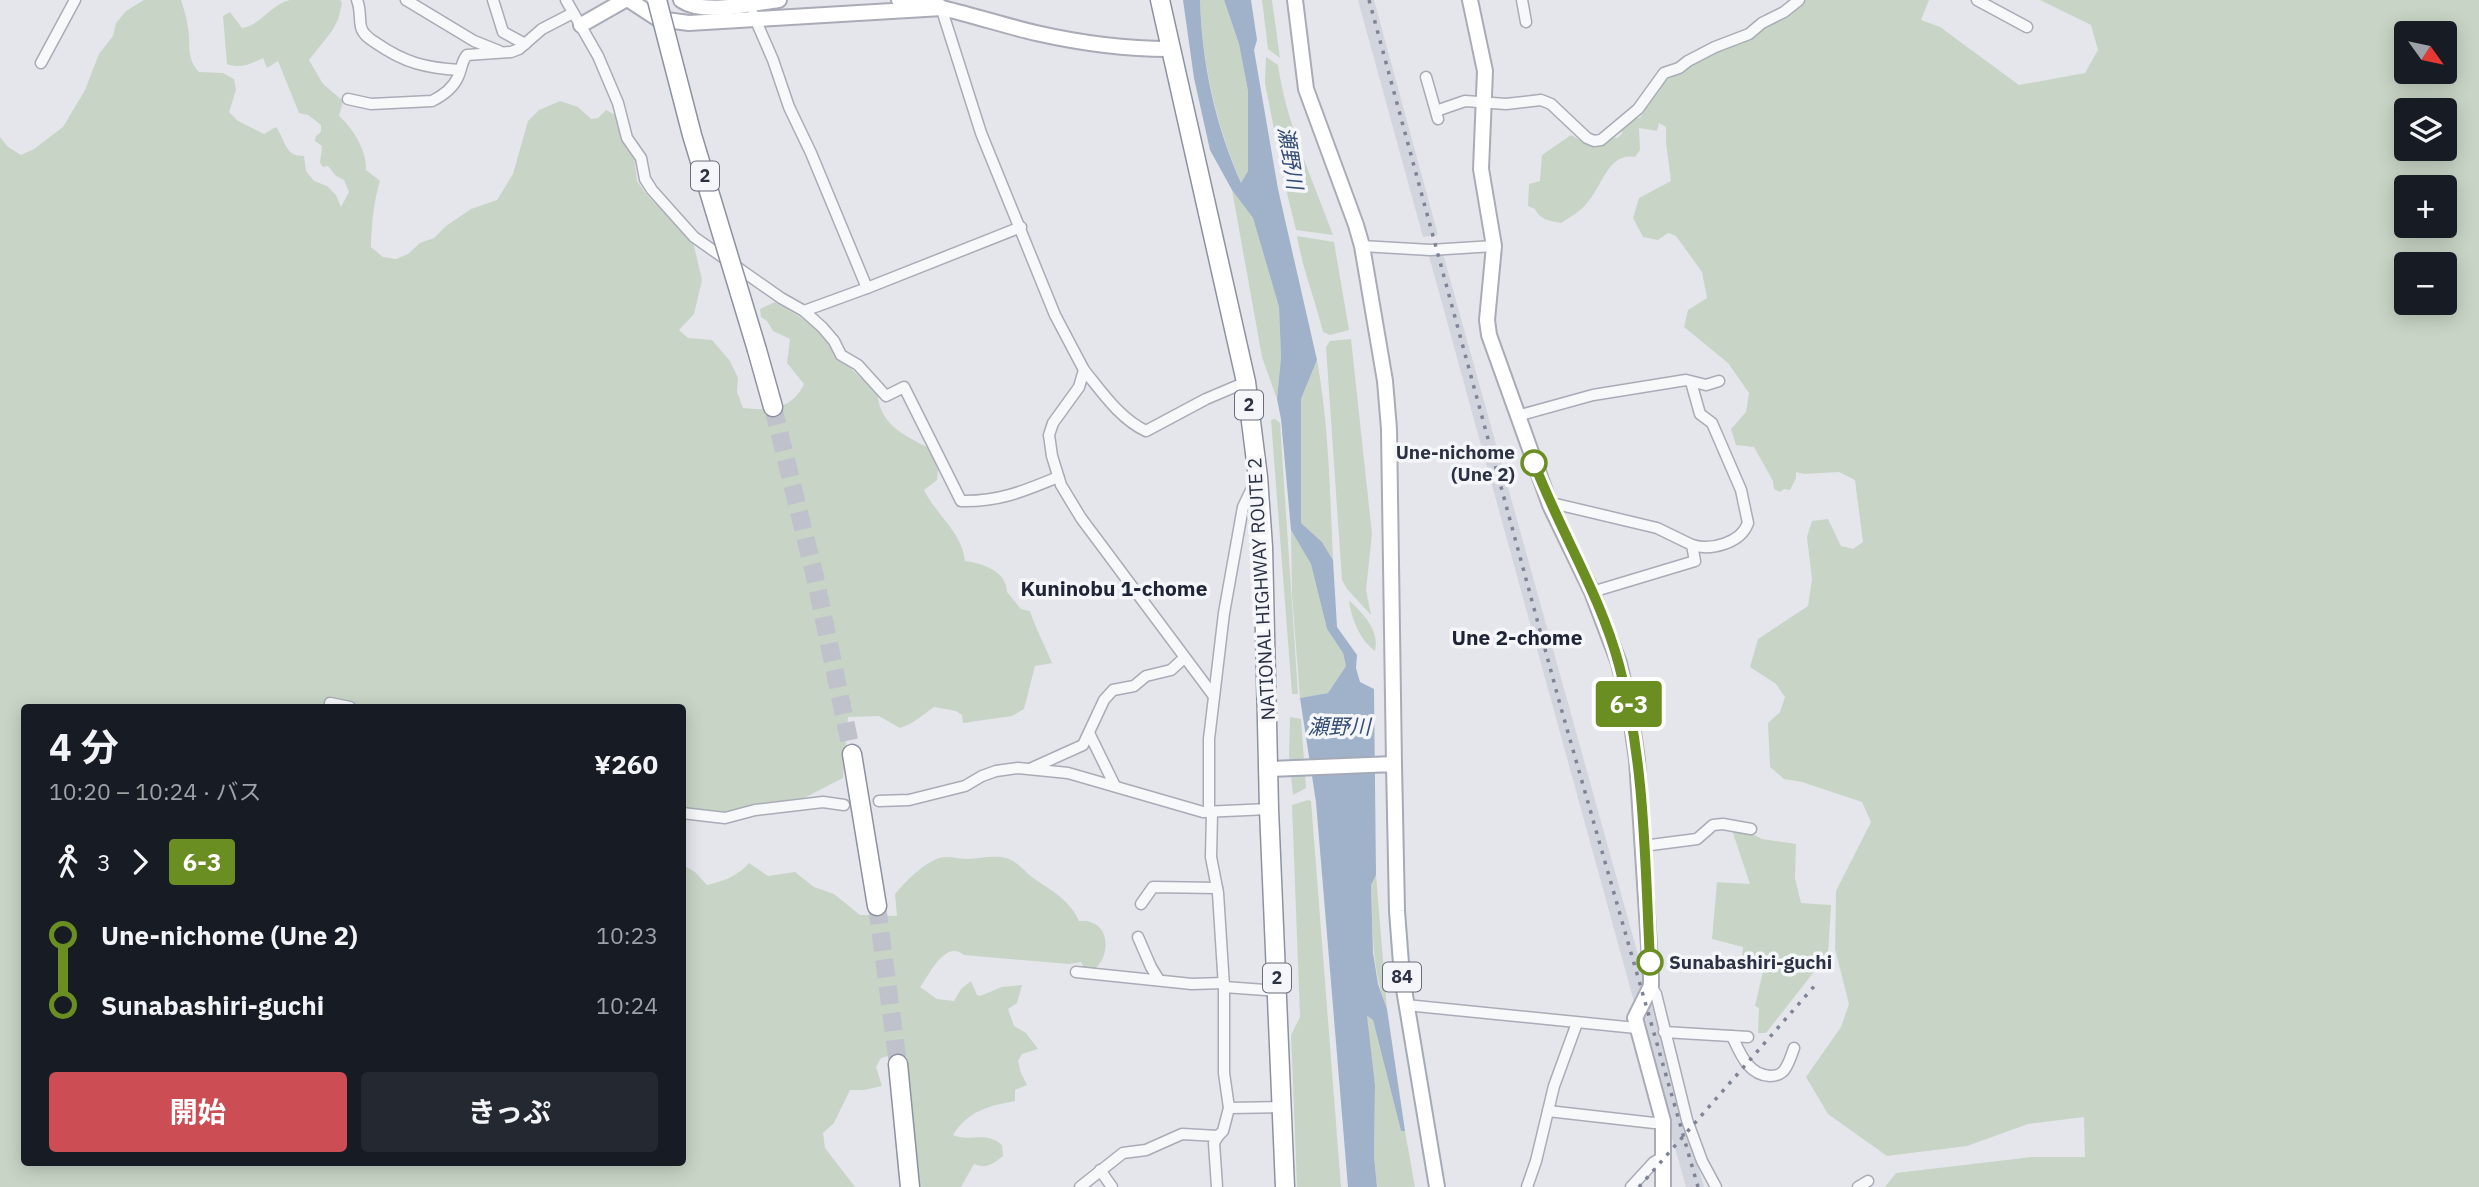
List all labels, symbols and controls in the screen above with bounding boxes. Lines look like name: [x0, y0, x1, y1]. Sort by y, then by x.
north arrow: [2394, 21, 2457, 84]
map controls: [2394, 21, 2457, 315]
button: layers: [2394, 98, 2457, 161]
water label: 瀬野川: [1272, 125, 1310, 193]
road number: 2: [691, 162, 719, 190]
button: +: [2394, 175, 2457, 238]
button: −: [2394, 252, 2457, 315]
road number: 2: [1235, 390, 1263, 419]
place label: Une-nichome (Une 2): [1396, 440, 1515, 486]
marker: Une-nichome (Une 2): [1521, 450, 1547, 476]
street label: NATIONAL HIGHWAY ROUTE 2: [1242, 457, 1280, 721]
district label: Kuninobu 1-chome: [1021, 574, 1208, 602]
district label: Une 2-chome: [1452, 623, 1583, 651]
line badge: 6-3: [1589, 681, 1669, 727]
text: 6-3: [1610, 688, 1648, 720]
water label: 瀬野川: [1308, 712, 1372, 740]
text: 4 分: [49, 722, 119, 771]
text: ¥260: [594, 747, 658, 781]
text: 10:20 – 10:24 · バス: [49, 776, 262, 806]
icon: walk: [49, 843, 87, 881]
icon: forward: [121, 843, 159, 881]
text: 6-3: [183, 846, 221, 878]
text: 3: [97, 847, 111, 877]
text: Une-nichome (Une 2): [101, 918, 358, 952]
text: 10:23: [596, 920, 658, 950]
marker: Sunabashiri-guchi: [1637, 949, 1663, 975]
place label: Sunabashiri-guchi: [1669, 950, 1832, 974]
road number: 84: [1383, 962, 1421, 992]
road number: 2: [1263, 964, 1291, 993]
text: Sunabashiri-guchi: [101, 988, 324, 1022]
text: 10:24: [596, 990, 658, 1020]
button: 開始: [49, 1072, 347, 1152]
button: きっぷ: [361, 1072, 658, 1152]

